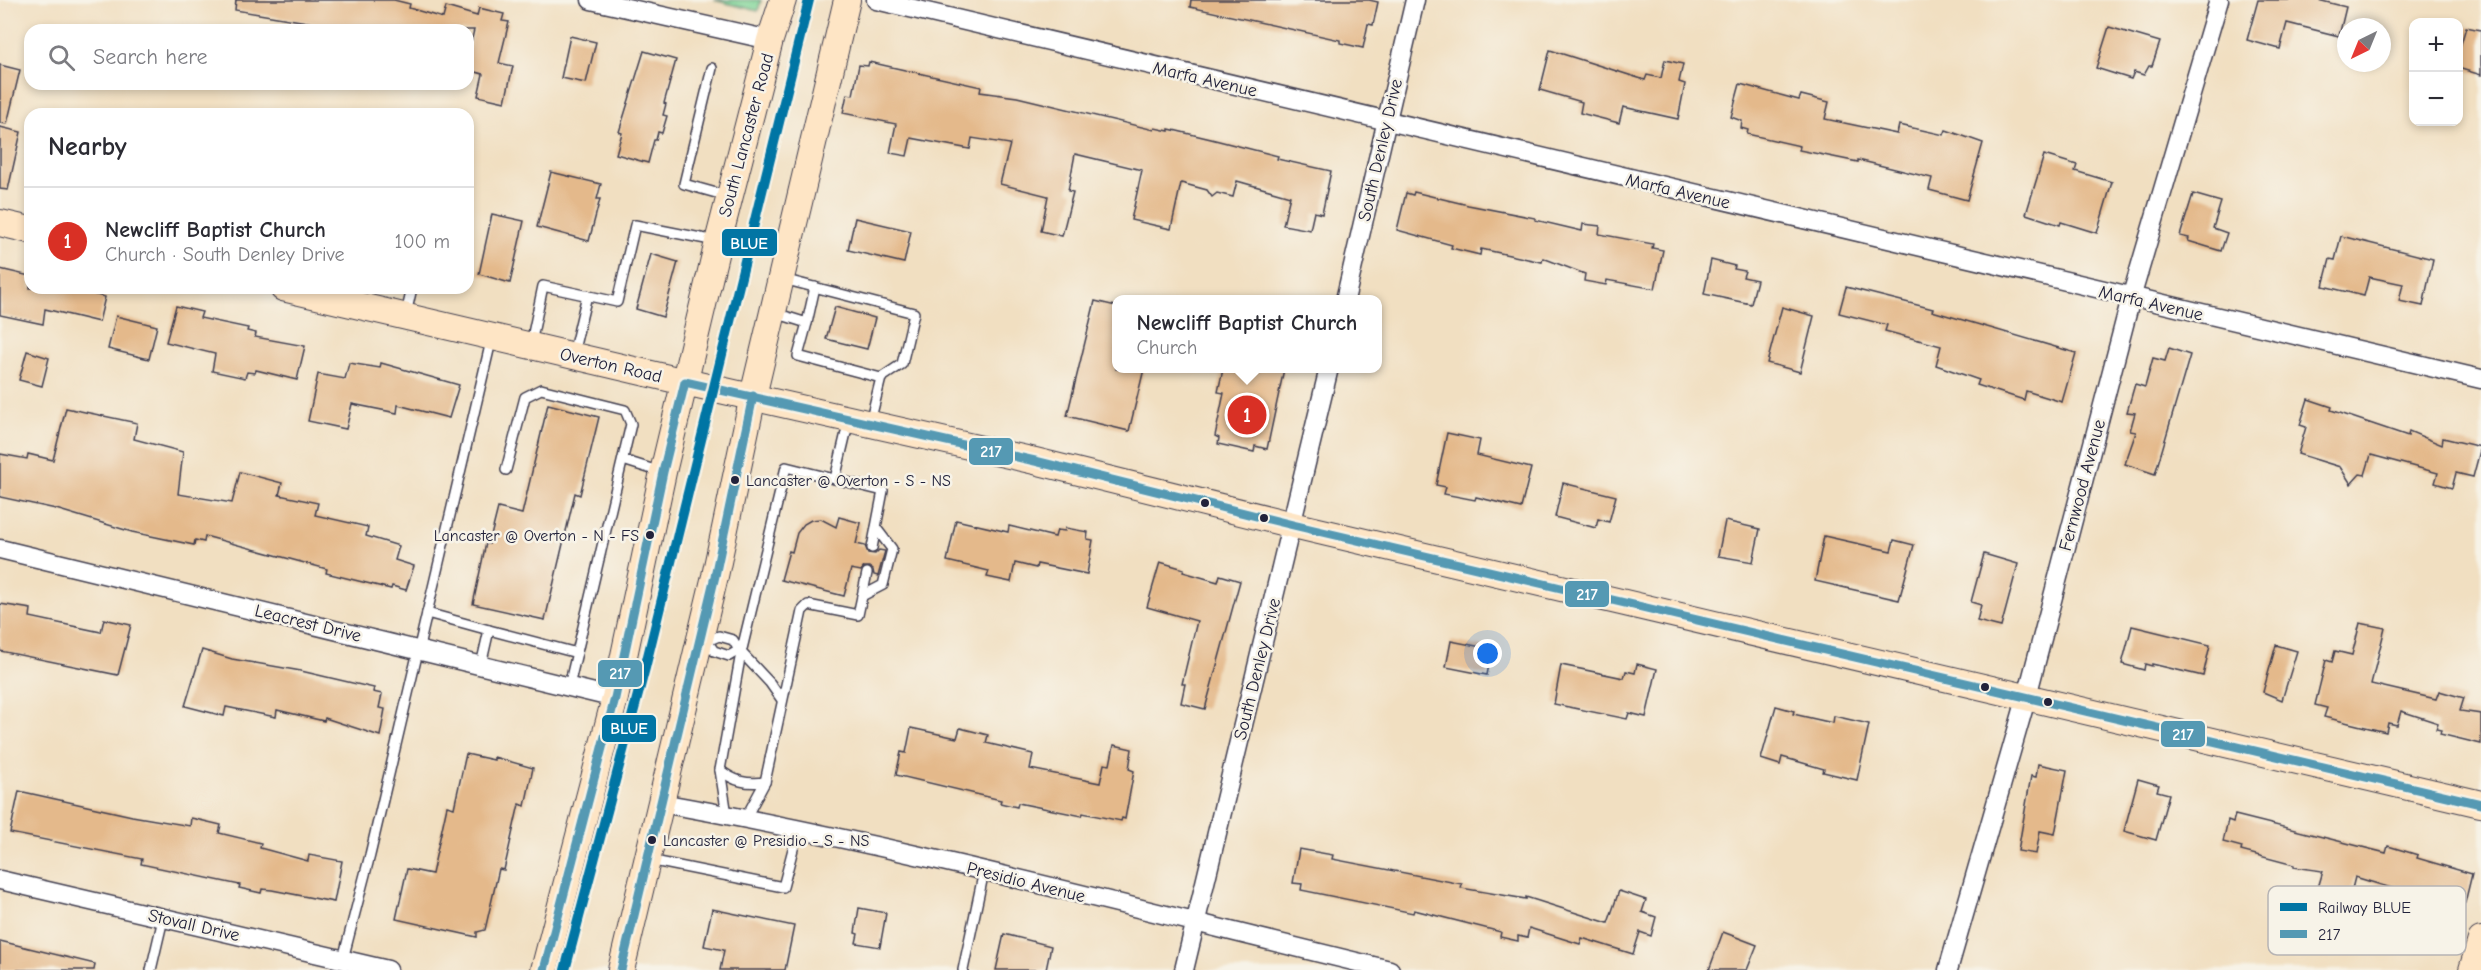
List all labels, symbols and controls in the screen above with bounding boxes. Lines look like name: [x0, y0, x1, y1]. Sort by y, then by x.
north arrow: [2337, 18, 2391, 72]
map controls: [2409, 18, 2463, 126]
button: +: [2409, 18, 2463, 72]
search box: [24, 24, 474, 90]
icon: search: [45, 41, 78, 74]
text: Search here: [93, 44, 208, 70]
street label: South Lancaster Road: [715, 51, 778, 219]
street label: Marfa Avenue: [1151, 57, 1259, 102]
button: −: [2409, 72, 2463, 126]
street label: South Denley Drive: [1354, 77, 1407, 223]
text: Nearby: [48, 132, 127, 162]
street label: Marfa Avenue: [1624, 169, 1732, 214]
text: Newcliff Baptist Church: [105, 217, 326, 243]
line badge: BLUE: [721, 228, 778, 257]
text: 1: [64, 230, 71, 253]
text: 100 m: [395, 230, 450, 253]
text: BLUE: [730, 235, 768, 253]
text: Church · South Denley Drive: [105, 243, 344, 266]
street label: Marfa Avenue: [2097, 281, 2205, 326]
popup: [1112, 295, 1382, 373]
text: Newcliff Baptist Church: [1137, 310, 1357, 336]
text: Church: [1137, 336, 1197, 359]
street label: Overton Road: [558, 344, 664, 387]
pin: 1: [1228, 392, 1266, 438]
street label: Fernwood Avenue: [2055, 417, 2110, 553]
line badge: 217: [968, 437, 1014, 466]
text: 217: [980, 443, 1003, 461]
place label: Lancaster @ Overton - S - NS: [746, 472, 951, 490]
marker: Lancaster @ Overton - S - NS: [729, 474, 741, 486]
unlabelled marker: [1199, 497, 1211, 509]
unlabelled marker: [1258, 512, 1270, 524]
place label: Lancaster @ Overton - N - FS: [434, 527, 639, 545]
marker: Lancaster @ Overton - N - FS: [644, 529, 656, 541]
line badge: 217: [1564, 580, 1610, 608]
text: 217: [1576, 586, 1599, 604]
street label: South Denley Drive: [1230, 596, 1285, 742]
street label: Leacrest Drive: [253, 600, 363, 647]
your location: [1473, 639, 1502, 668]
line badge: 217: [597, 659, 643, 688]
text: 217: [609, 665, 632, 683]
unlabelled marker: [1979, 681, 1991, 693]
unlabelled marker: [2042, 696, 2054, 708]
line badge: BLUE: [601, 714, 657, 743]
text: BLUE: [610, 720, 648, 738]
line badge: 217: [2160, 720, 2206, 748]
text: 217: [2172, 726, 2195, 744]
place label: Lancaster @ Presidio - S - NS: [663, 832, 869, 850]
marker: Lancaster @ Presidio - S - NS: [646, 834, 658, 846]
street label: Presidio Avenue: [964, 858, 1087, 907]
legend: [2268, 886, 2466, 955]
text: Railway BLUE: [2318, 899, 2411, 917]
street label: Stovall Drive: [146, 905, 242, 946]
text: 217: [2318, 926, 2341, 944]

